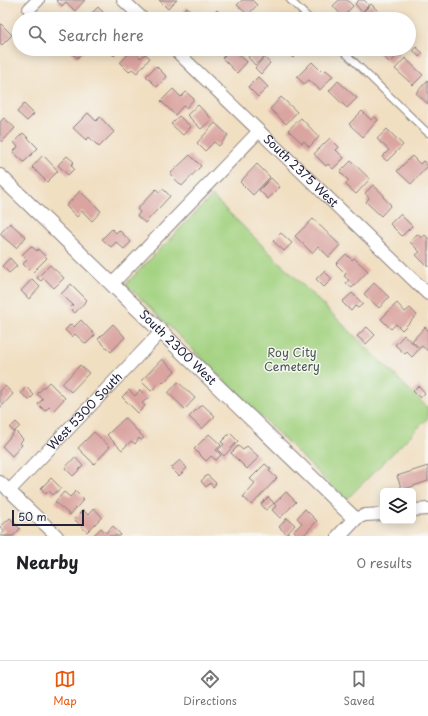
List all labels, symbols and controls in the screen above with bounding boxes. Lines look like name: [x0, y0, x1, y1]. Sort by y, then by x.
search box: [12, 12, 416, 56]
icon: search: [26, 23, 48, 45]
text: Search here: [58, 23, 144, 46]
street label: South 2375 West: [260, 130, 343, 211]
street label: South 2300 West: [136, 305, 221, 389]
park label: Roy City Cemetery: [264, 343, 320, 375]
street label: West 5300 South: [43, 368, 126, 454]
map controls: [380, 488, 416, 524]
button: layers: [380, 488, 416, 524]
scale bar: [12, 508, 84, 527]
text: 50 m: [18, 508, 47, 525]
text: Nearby: [16, 549, 78, 575]
text: 0 results: [357, 553, 412, 572]
tab: Map: [53, 668, 77, 709]
tab: Directions: [183, 668, 237, 709]
tab: Saved: [343, 668, 375, 709]

